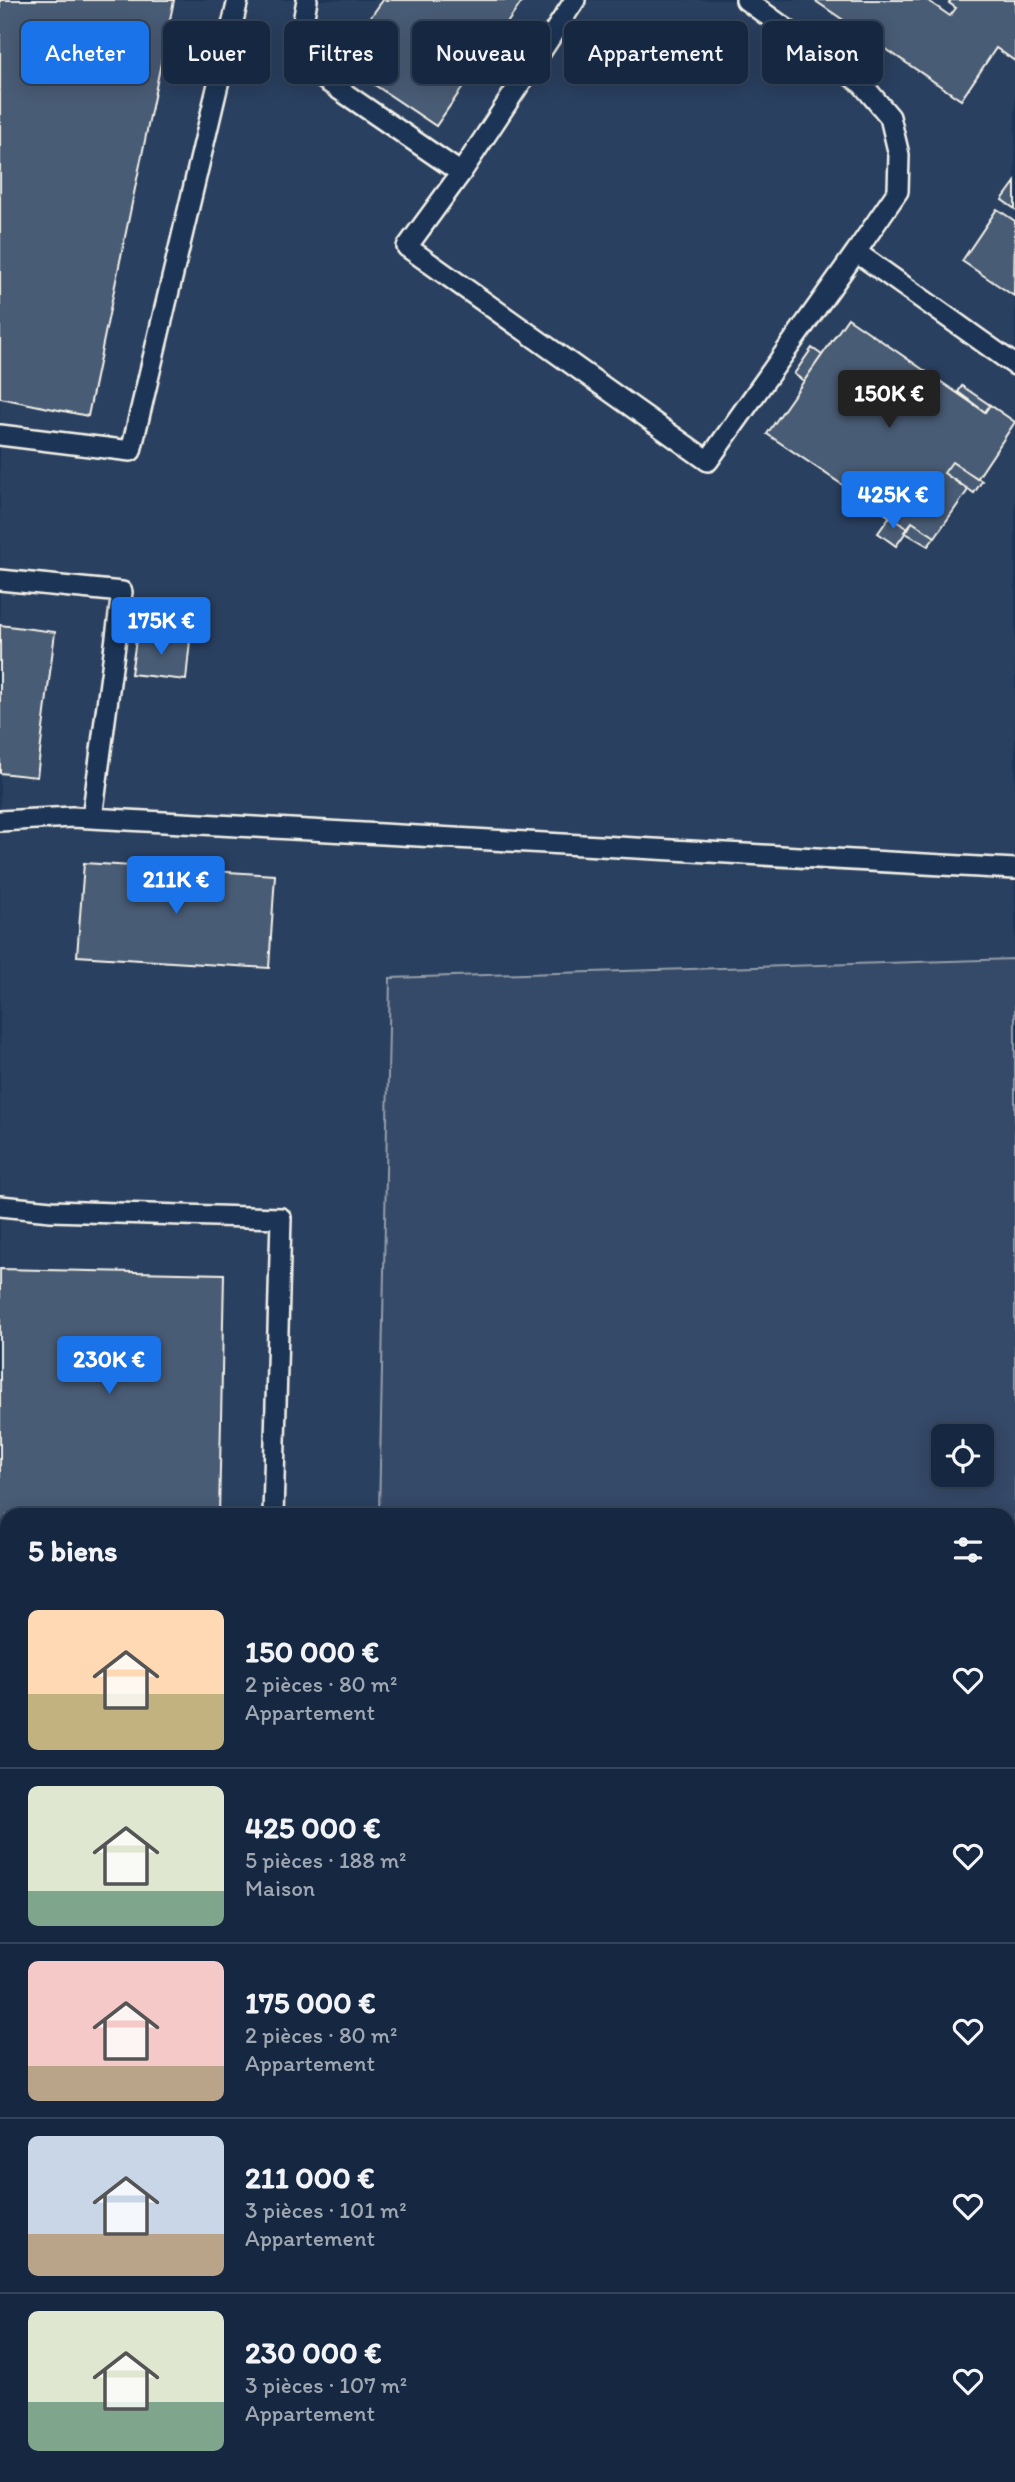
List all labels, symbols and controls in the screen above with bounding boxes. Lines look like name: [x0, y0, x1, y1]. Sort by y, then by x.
chip: Acheter: [21, 21, 149, 84]
chip: Louer: [163, 21, 270, 84]
chip: Filtres: [284, 21, 398, 84]
chip: Nouveau: [412, 21, 550, 84]
chip: Appartement: [564, 21, 748, 84]
chip: Maison: [762, 21, 883, 84]
pin: 150K €: [832, 370, 946, 430]
text: 150K €: [854, 379, 924, 407]
pin: 425K €: [836, 472, 950, 531]
text: 425K €: [857, 480, 929, 508]
pin: 175K €: [104, 598, 218, 657]
text: 175K €: [127, 606, 195, 634]
pin: 211K €: [119, 856, 233, 916]
text: 211K €: [143, 865, 209, 893]
pin: 230K €: [52, 1336, 166, 1396]
text: 230K €: [73, 1345, 145, 1373]
map controls: [931, 1424, 994, 1487]
button: locate: [931, 1424, 994, 1487]
icon: filters: [949, 1531, 987, 1569]
text: 5 biens: [28, 1532, 118, 1569]
text: 150 000 €: [245, 1633, 379, 1670]
icon: home: [84, 1638, 168, 1722]
icon: heart: [949, 1661, 987, 1699]
text: 2 pièces · 80 m²: [245, 1670, 397, 1698]
text: Appartement: [245, 1698, 375, 1726]
text: 425 000 €: [245, 1809, 381, 1846]
icon: home: [84, 1814, 168, 1898]
icon: heart: [949, 1837, 987, 1875]
text: 5 pièces · 188 m²: [245, 1846, 406, 1874]
text: Maison: [245, 1874, 315, 1902]
text: 175 000 €: [245, 1984, 376, 2021]
icon: home: [84, 1989, 168, 2073]
icon: heart: [949, 2012, 987, 2050]
text: 2 pièces · 80 m²: [245, 2021, 397, 2049]
text: Appartement: [245, 2049, 375, 2077]
text: 211 000 €: [245, 2159, 375, 2196]
icon: home: [84, 2164, 168, 2248]
icon: heart: [949, 2187, 987, 2225]
text: 3 pièces · 101 m²: [245, 2196, 407, 2224]
text: Appartement: [245, 2224, 375, 2252]
text: 230 000 €: [245, 2334, 382, 2371]
icon: home: [84, 2339, 168, 2423]
icon: heart: [949, 2362, 987, 2400]
text: 3 pièces · 107 m²: [245, 2371, 407, 2399]
text: Appartement: [245, 2399, 375, 2427]

